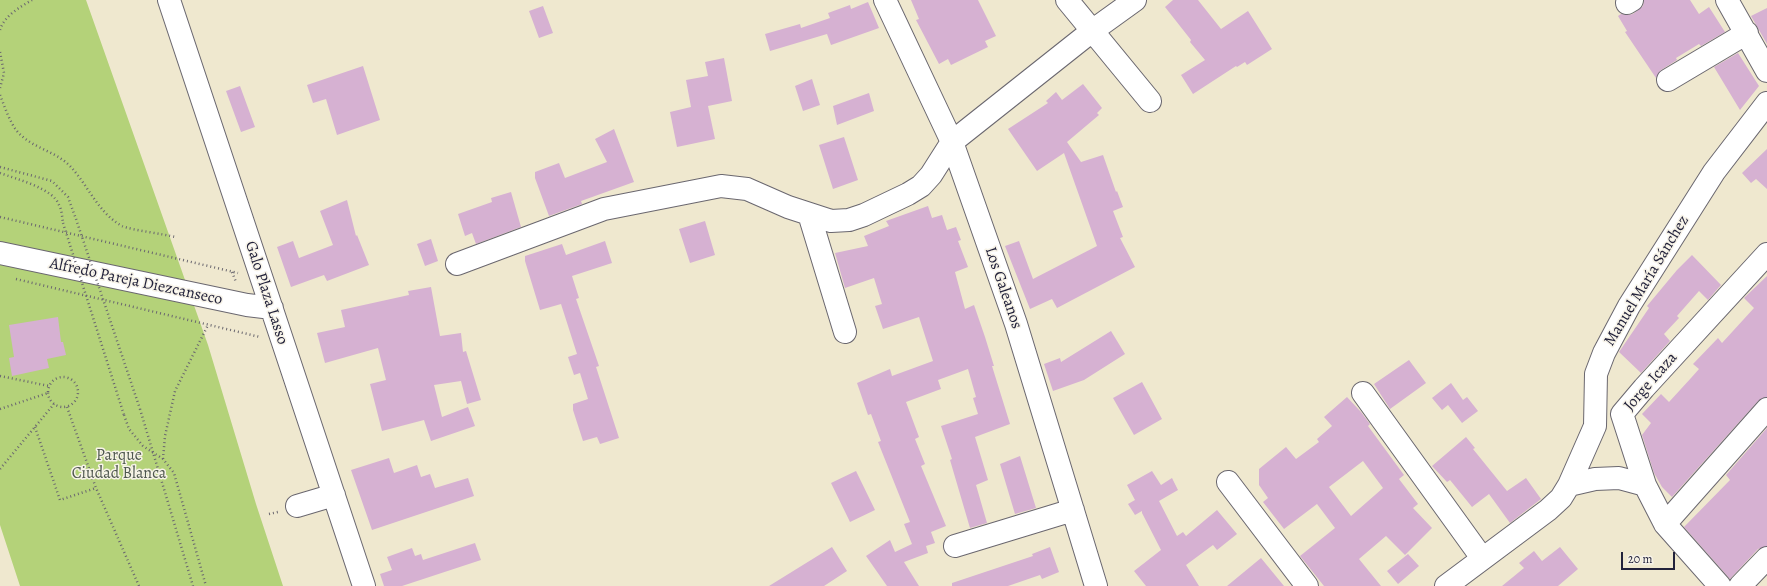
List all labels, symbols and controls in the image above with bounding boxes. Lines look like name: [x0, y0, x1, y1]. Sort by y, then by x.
street label: Manuel María Sánchez: [1600, 212, 1694, 350]
street label: Galo Plaza Lasso: [240, 239, 292, 347]
street label: Los Galeanos: [980, 245, 1026, 331]
street label: Alfredo Pareja Diezcanseco: [48, 254, 224, 310]
street label: Jorge Icaza: [1620, 349, 1682, 415]
park label: Parque Ciudad Blanca: [72, 446, 166, 484]
scale bar: [1623, 544, 1677, 570]
text: 20 m: [1628, 551, 1652, 567]

